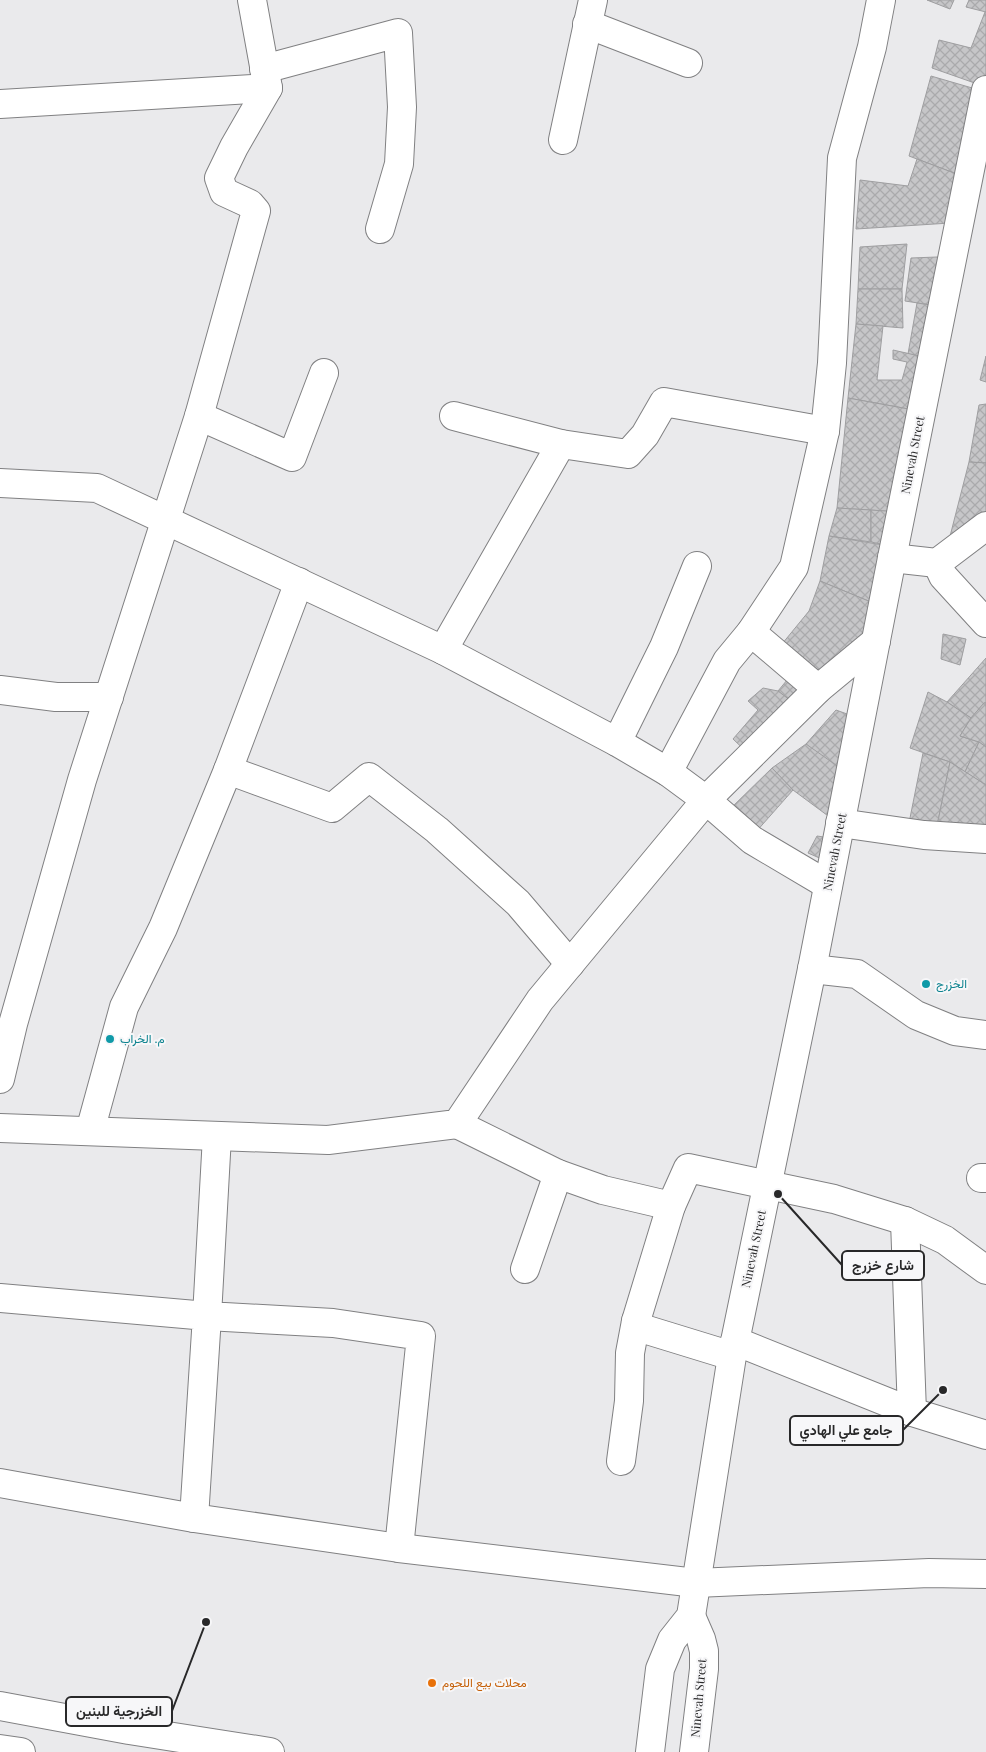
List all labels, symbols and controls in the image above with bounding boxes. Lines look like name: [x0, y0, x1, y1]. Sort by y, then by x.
street label: Ninevah Street: [897, 414, 928, 495]
street label: Ninevah Street: [819, 811, 850, 892]
place label: الخزرج: [936, 975, 967, 993]
marker: الخزرج: [920, 978, 932, 990]
place label: م. الخراب: [120, 1030, 165, 1047]
marker: م. الخراب: [104, 1033, 116, 1045]
street label: Ninevah Street: [737, 1208, 769, 1289]
callout: شارع خزرج: [842, 1251, 924, 1280]
text: شارع خزرج: [852, 1255, 914, 1275]
callout: جامع علي الهادي: [790, 1416, 903, 1445]
text: جامع علي الهادي: [800, 1420, 893, 1442]
street label: Ninevah Street: [687, 1657, 709, 1738]
place label: محلات بيع اللحوم: [442, 1674, 527, 1692]
marker: محلات بيع اللحوم: [426, 1677, 438, 1689]
callout: الخزرجية للبنين: [66, 1697, 172, 1726]
text: الخزرجية للبنين: [76, 1701, 162, 1720]

